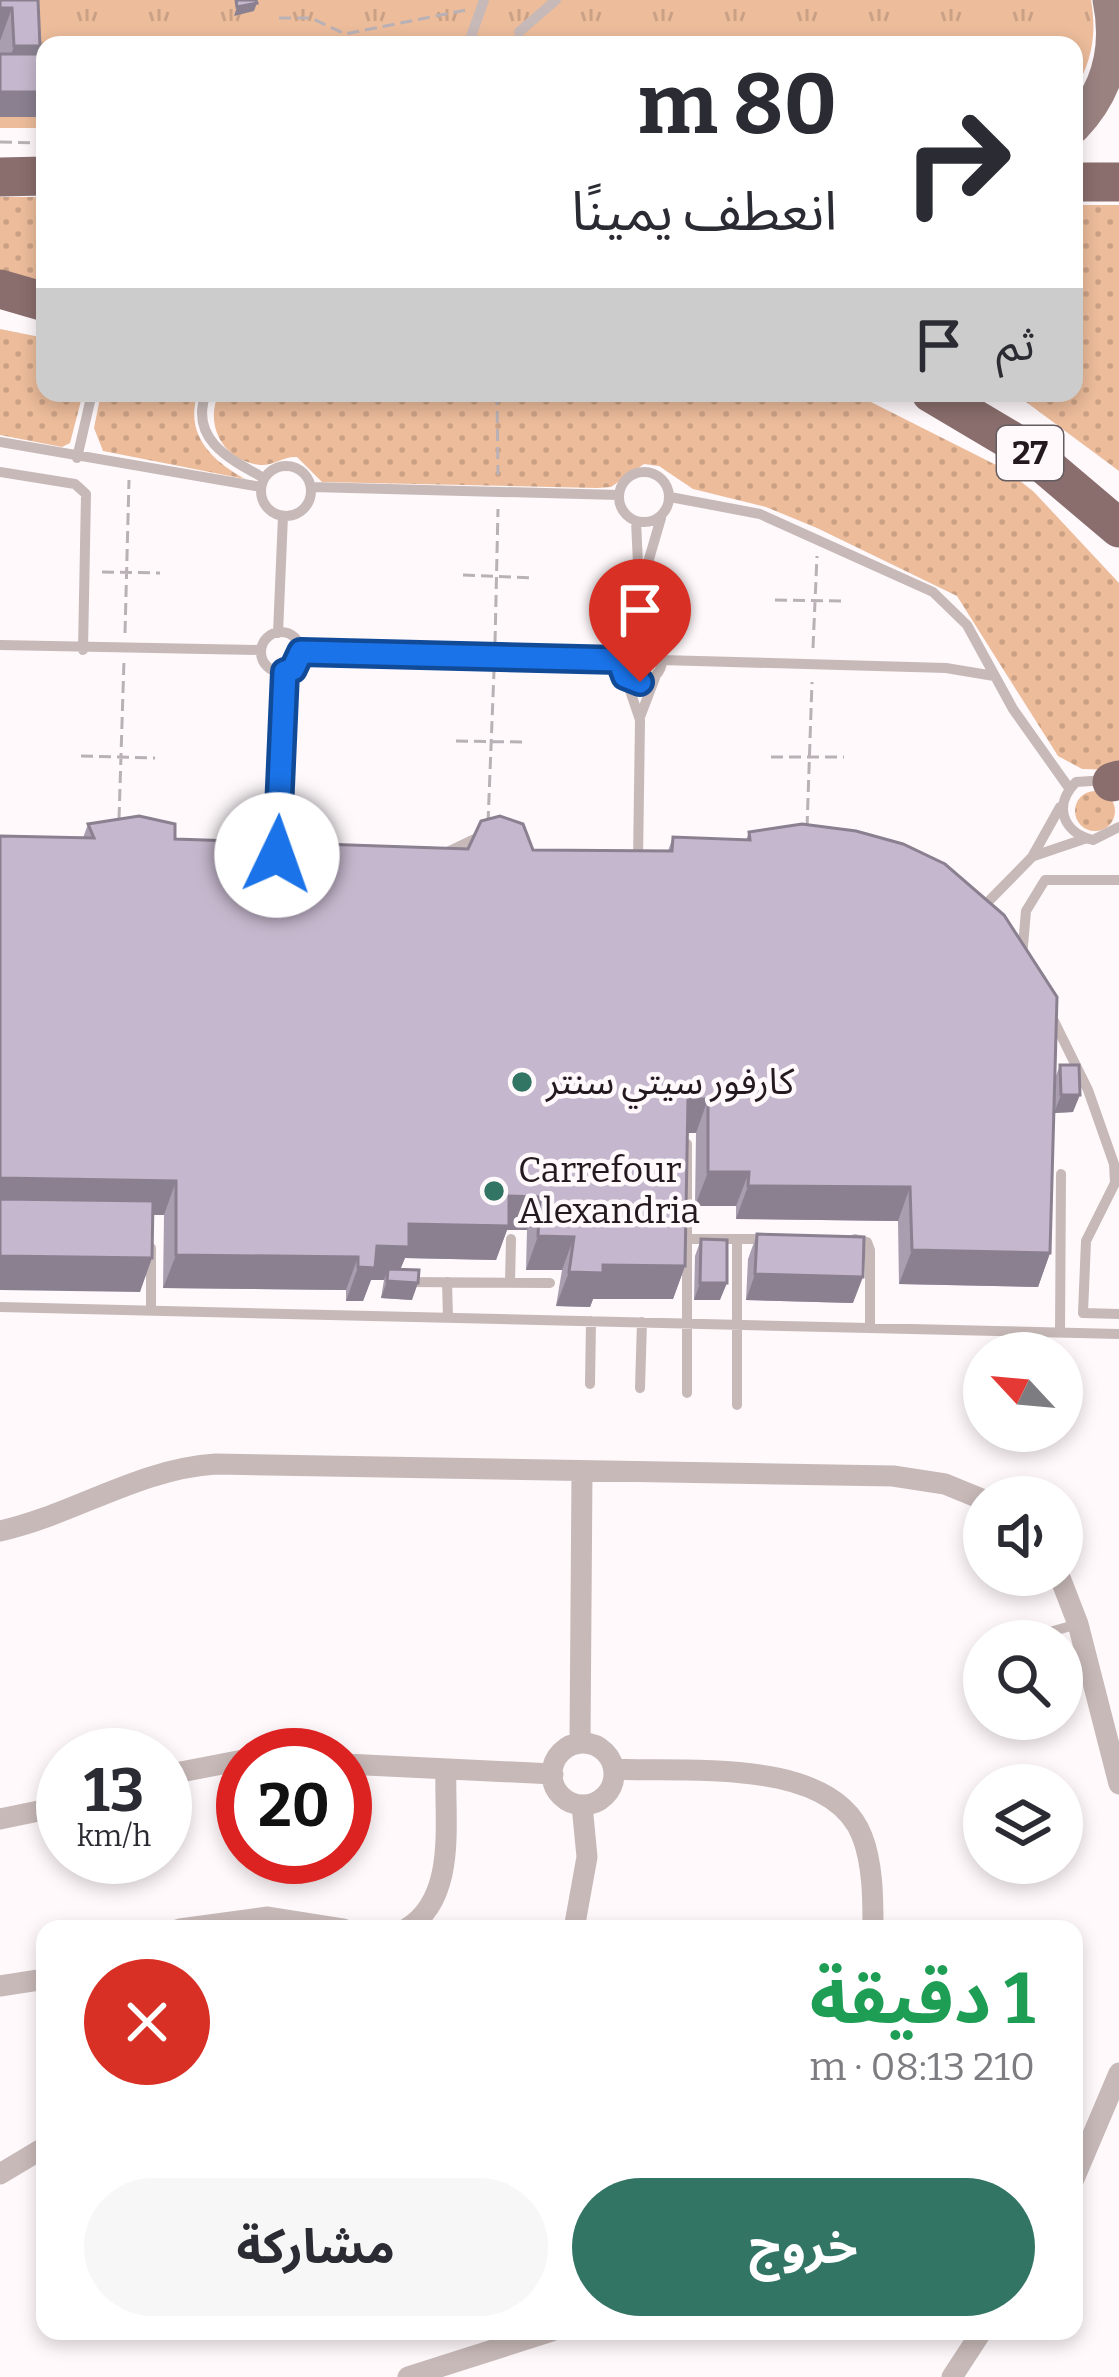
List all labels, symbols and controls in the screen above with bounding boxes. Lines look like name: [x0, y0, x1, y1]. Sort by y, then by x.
text: 80 m: [638, 54, 837, 155]
icon: right: [879, 84, 1035, 240]
text: انعطف يمينًا: [571, 180, 837, 244]
icon: arrive: [906, 312, 972, 378]
text: ثم: [996, 318, 1035, 372]
road number: 27: [997, 426, 1063, 480]
pin: [589, 559, 691, 682]
icon: arrive: [607, 577, 673, 643]
position arrow: [214, 792, 340, 918]
place label: كارفور سيتي سنتر: [545, 1060, 795, 1109]
marker: كارفور سيتي سنتر: [509, 1069, 535, 1095]
place label: Carrefour Alexandria: [518, 1148, 700, 1233]
marker: Carrefour Alexandria: [481, 1178, 507, 1204]
north arrow: [963, 1332, 1083, 1452]
map controls: [963, 1332, 1083, 1884]
button: sound: [963, 1476, 1083, 1596]
button: search: [963, 1620, 1083, 1740]
speed limit sign: 20: [216, 1728, 372, 1884]
text: 13: [84, 1755, 144, 1827]
button: layers: [963, 1764, 1083, 1884]
text: km/h: [77, 1818, 151, 1854]
text: 1 دقيقة: [810, 1956, 1035, 2042]
button: close: [84, 1959, 210, 2085]
text: 210 m · 08:13: [809, 2044, 1035, 2090]
button: مشاركة: [84, 2178, 548, 2316]
button: خروج: [572, 2178, 1035, 2316]

